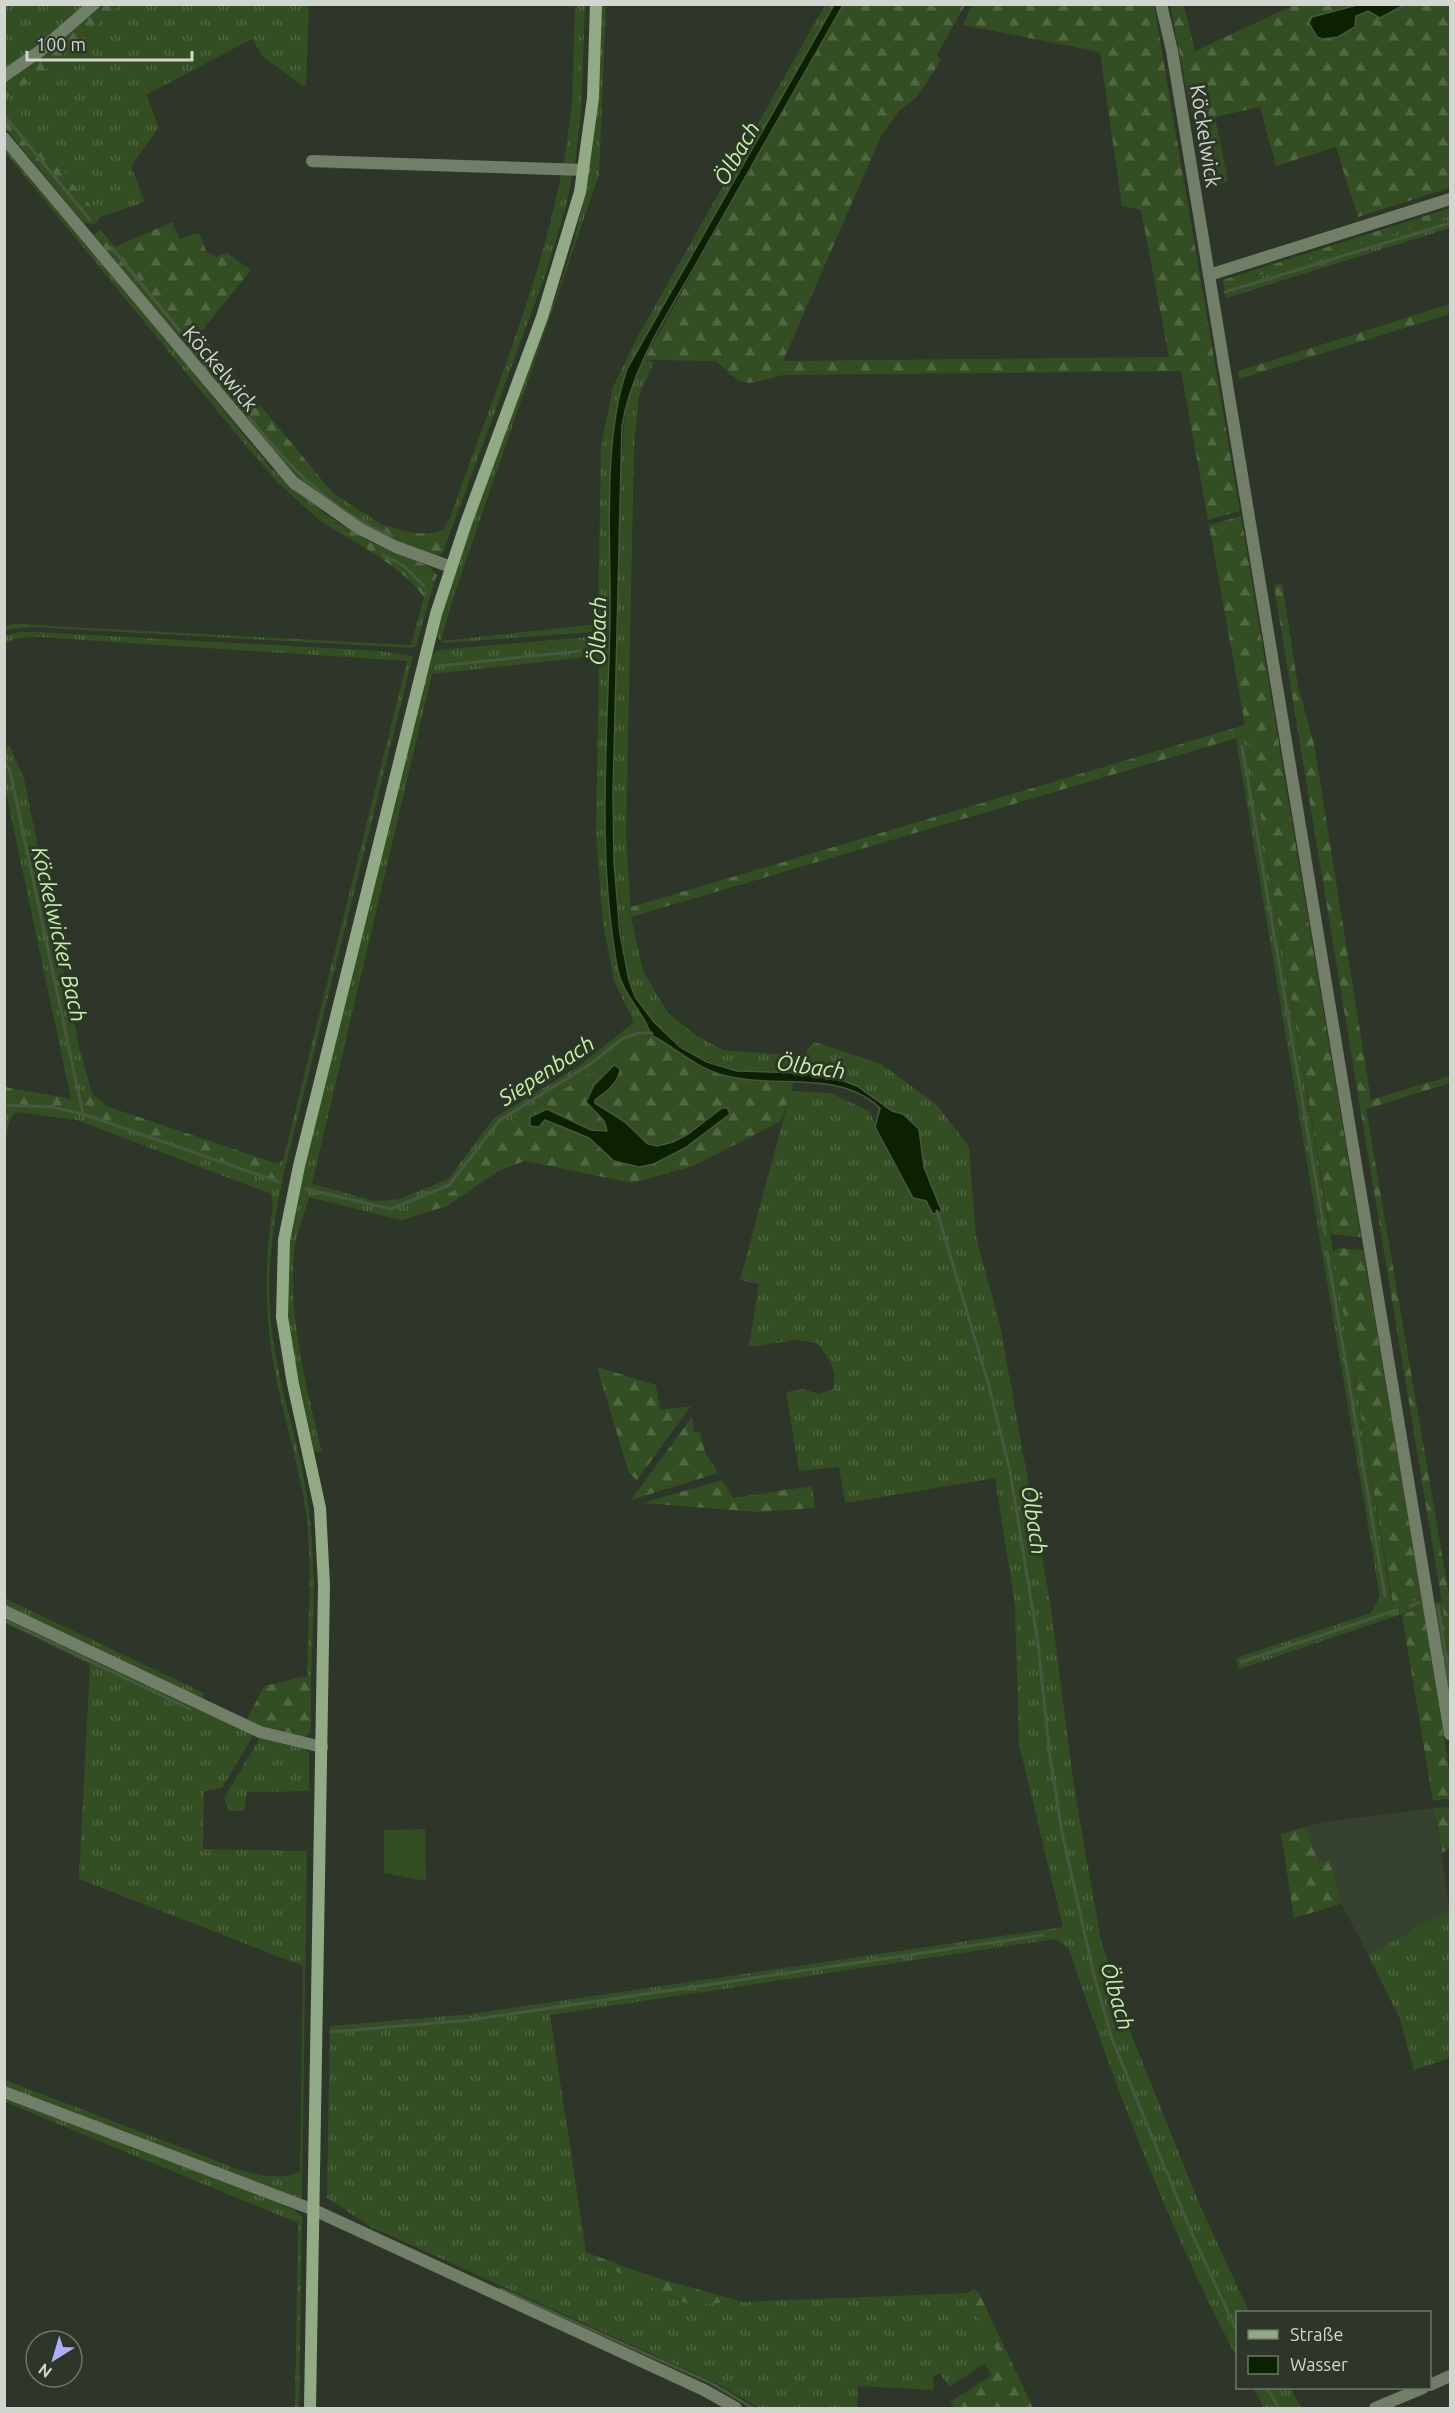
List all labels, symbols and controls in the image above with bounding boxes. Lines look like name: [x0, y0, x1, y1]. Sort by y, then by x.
scale bar: [27, 24, 192, 62]
text: 100 m: [36, 34, 86, 54]
street label: Köckelwick: [1186, 83, 1226, 189]
water label: Ölbach: [708, 117, 764, 189]
street label: Köckelwick: [178, 321, 264, 416]
water label: Ölbach: [584, 596, 610, 666]
water label: Köckelwicker Bach: [28, 844, 92, 1024]
water label: Siepenbach: [493, 1030, 599, 1111]
water label: Ölbach: [775, 1049, 847, 1083]
water label: Ölbach: [1017, 1484, 1053, 1556]
water label: Ölbach: [1096, 1959, 1140, 2033]
legend: [1236, 2311, 1431, 2389]
text: Straße: [1290, 2324, 1343, 2344]
north arrow: [24, 2329, 84, 2389]
text: Wasser: [1290, 2354, 1348, 2374]
text: N: [35, 2360, 55, 2382]

